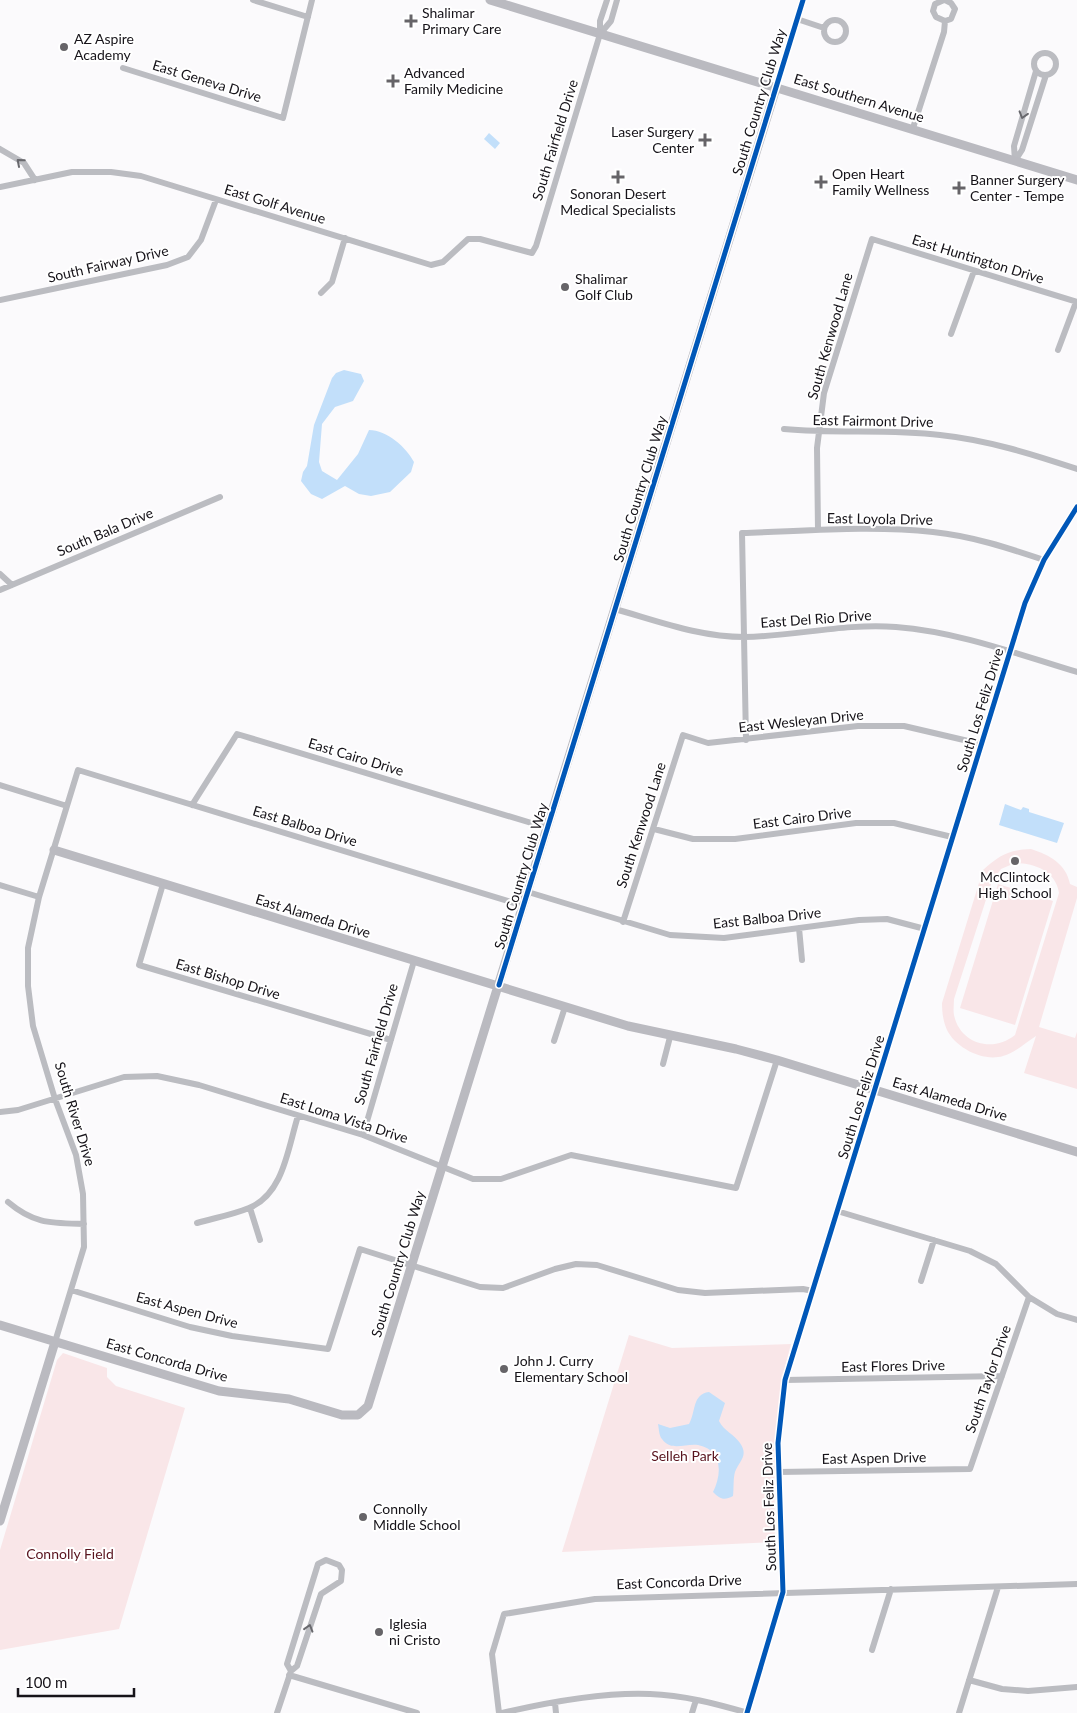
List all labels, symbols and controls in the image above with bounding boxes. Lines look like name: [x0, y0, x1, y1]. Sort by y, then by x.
place label: Shalimar Primary Care: [422, 4, 501, 37]
marker: Shalimar Primary Care: [404, 14, 418, 28]
street label: South Country Club Way: [728, 26, 789, 177]
place label: AZ Aspire Academy: [74, 30, 134, 63]
marker: AZ Aspire Academy: [58, 41, 70, 53]
street label: East Geneva Drive: [151, 56, 264, 105]
place label: Advanced Family Medicine: [404, 64, 503, 97]
street label: East Southern Avenue: [792, 70, 926, 125]
marker: Advanced Family Medicine: [386, 74, 400, 88]
street label: South Fairfield Drive: [528, 77, 581, 202]
one-way arrow: [1018, 111, 1028, 119]
place label: Laser Surgery Center: [611, 123, 695, 156]
marker: Laser Surgery Center: [698, 133, 712, 147]
one-way arrow: [16, 159, 25, 168]
place label: Open Heart Family Wellness: [832, 165, 929, 198]
marker: Sonoran Desert Medical Specialists: [611, 170, 625, 184]
place label: Banner Surgery Center - Tempe: [970, 171, 1065, 204]
marker: Open Heart Family Wellness: [814, 175, 828, 189]
street label: East Golf Avenue: [222, 180, 328, 227]
marker: Banner Surgery Center - Tempe: [952, 181, 966, 195]
place label: Sonoran Desert Medical Specialists: [560, 185, 676, 218]
street label: East Huntington Drive: [910, 230, 1046, 287]
street label: South Fairway Drive: [46, 241, 170, 286]
place label: Shalimar Golf Club: [575, 270, 633, 303]
street label: South Kenwood Lane: [803, 270, 856, 401]
marker: Shalimar Golf Club: [559, 281, 571, 293]
street label: East Fairmont Drive: [812, 411, 934, 430]
street label: South Country Club Way: [609, 413, 670, 564]
street label: South Bala Drive: [54, 504, 155, 559]
street label: East Loyola Drive: [827, 509, 933, 528]
street label: East Del Rio Drive: [760, 606, 872, 631]
street label: South Los Feliz Drive: [953, 646, 1006, 774]
street label: East Wesleyan Drive: [737, 705, 864, 736]
street label: East Cairo Drive: [306, 734, 406, 779]
street label: South Kenwood Lane: [612, 760, 669, 890]
street label: South Country Club Way: [490, 800, 551, 951]
street label: East Balboa Drive: [251, 802, 360, 850]
street label: East Cairo Drive: [752, 803, 852, 832]
marker: McClintock High School: [1009, 855, 1021, 867]
place label: McClintock High School: [978, 868, 1052, 901]
street label: East Alameda Drive: [253, 890, 373, 941]
street label: East Balboa Drive: [712, 903, 822, 932]
street label: East Bishop Drive: [174, 955, 283, 1003]
street label: South Fairfield Drive: [350, 981, 401, 1107]
street label: South Los Feliz Drive: [834, 1033, 887, 1161]
street label: South River Drive: [52, 1060, 99, 1168]
street label: East Alameda Drive: [890, 1073, 1010, 1124]
street label: East Loma Vista Drive: [278, 1089, 410, 1146]
street label: South Country Club Way: [367, 1188, 428, 1339]
street label: East Aspen Drive: [134, 1288, 240, 1331]
street label: South Taylor Drive: [961, 1323, 1014, 1435]
street label: East Concorda Drive: [104, 1334, 230, 1385]
place label: John J. Curry Elementary School: [514, 1352, 628, 1385]
street label: East Flores Drive: [841, 1356, 945, 1375]
marker: John J. Curry Elementary School: [498, 1363, 510, 1375]
street label: South Los Feliz Drive: [758, 1442, 779, 1572]
park label: Selleh Park: [651, 1447, 720, 1464]
street label: East Aspen Drive: [821, 1448, 926, 1467]
place label: Connolly Middle School: [373, 1500, 460, 1533]
marker: Connolly Middle School: [357, 1511, 369, 1523]
park label: Connolly Field: [26, 1545, 114, 1562]
street label: East Concorda Drive: [616, 1571, 742, 1592]
place label: Iglesia ni Cristo: [389, 1615, 441, 1648]
one-way arrow: [304, 1624, 314, 1632]
marker: Iglesia ni Cristo: [373, 1626, 385, 1638]
scale bar: [18, 1666, 134, 1698]
text: 100 m: [25, 1673, 67, 1691]

